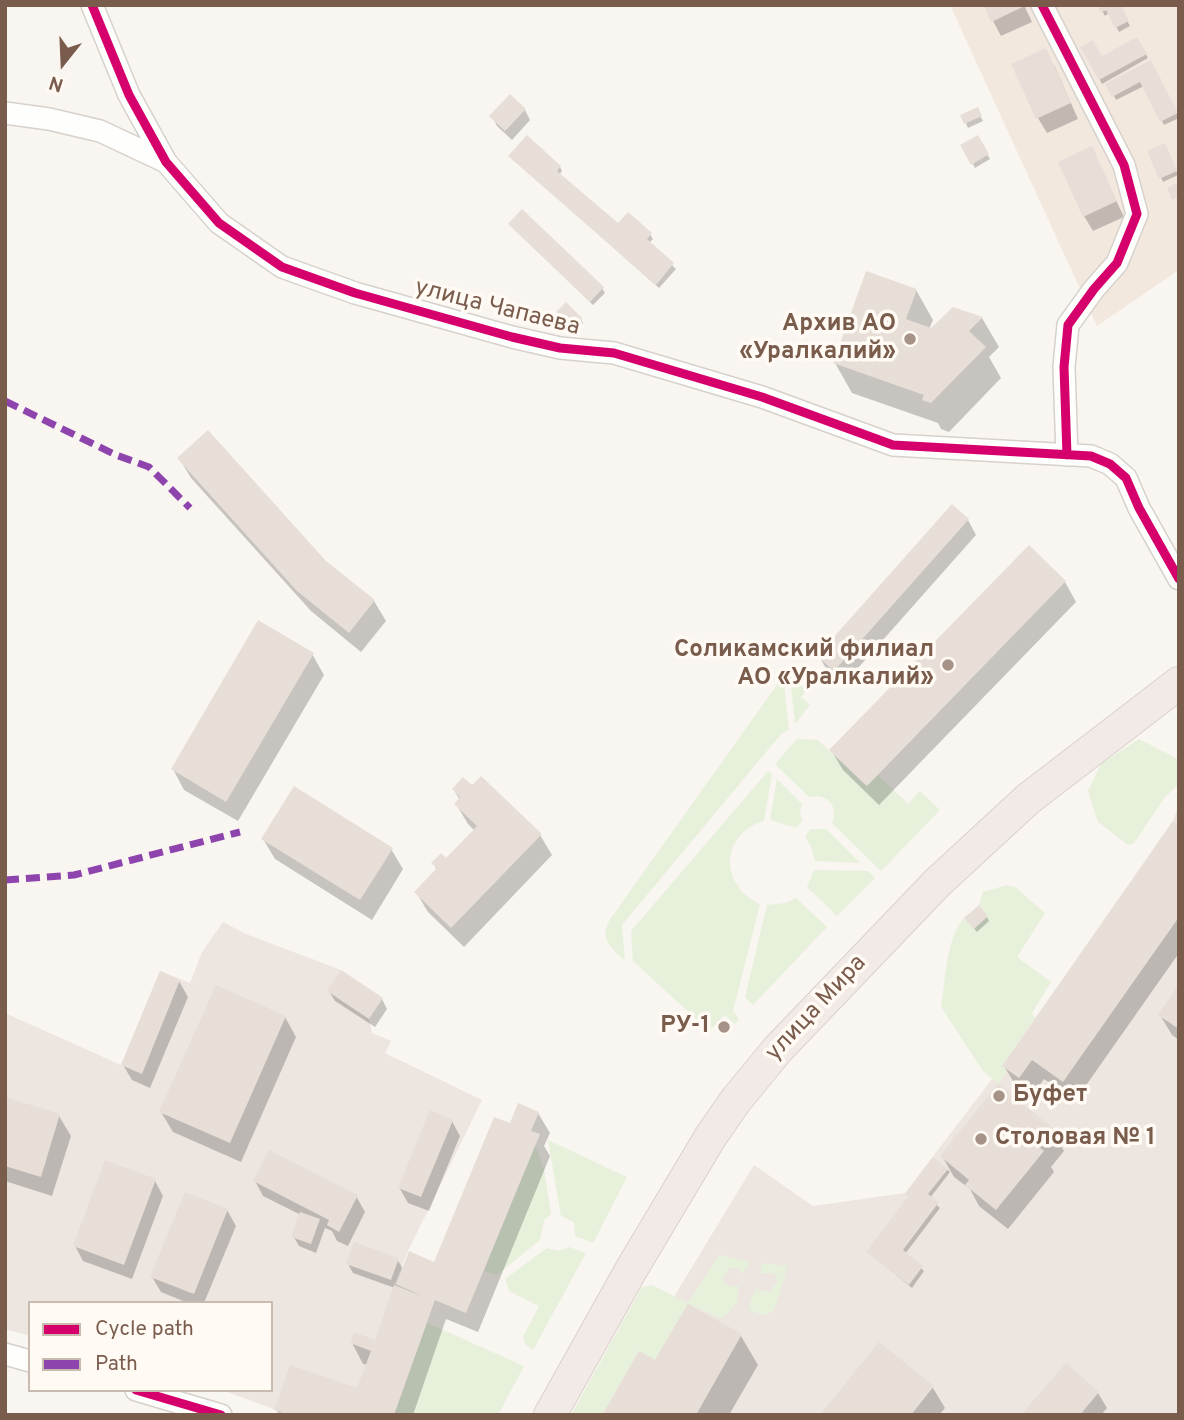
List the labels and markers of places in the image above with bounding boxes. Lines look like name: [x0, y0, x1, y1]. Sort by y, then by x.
place label: Архив АО «Уралкалий»: [739, 311, 896, 367]
marker: Архив АО «Уралкалий»: [902, 331, 918, 347]
place label: Соликамский филиал АО «Уралкалий»: [674, 637, 934, 693]
marker: Соликамский филиал АО «Уралкалий»: [940, 657, 956, 673]
place label: РУ-1: [660, 1013, 710, 1041]
marker: РУ-1: [716, 1019, 732, 1035]
place label: Буфет: [1013, 1082, 1087, 1110]
marker: Буфет: [991, 1088, 1007, 1104]
place label: Столовая № 1: [995, 1125, 1156, 1153]
marker: Столовая № 1: [973, 1131, 989, 1147]

